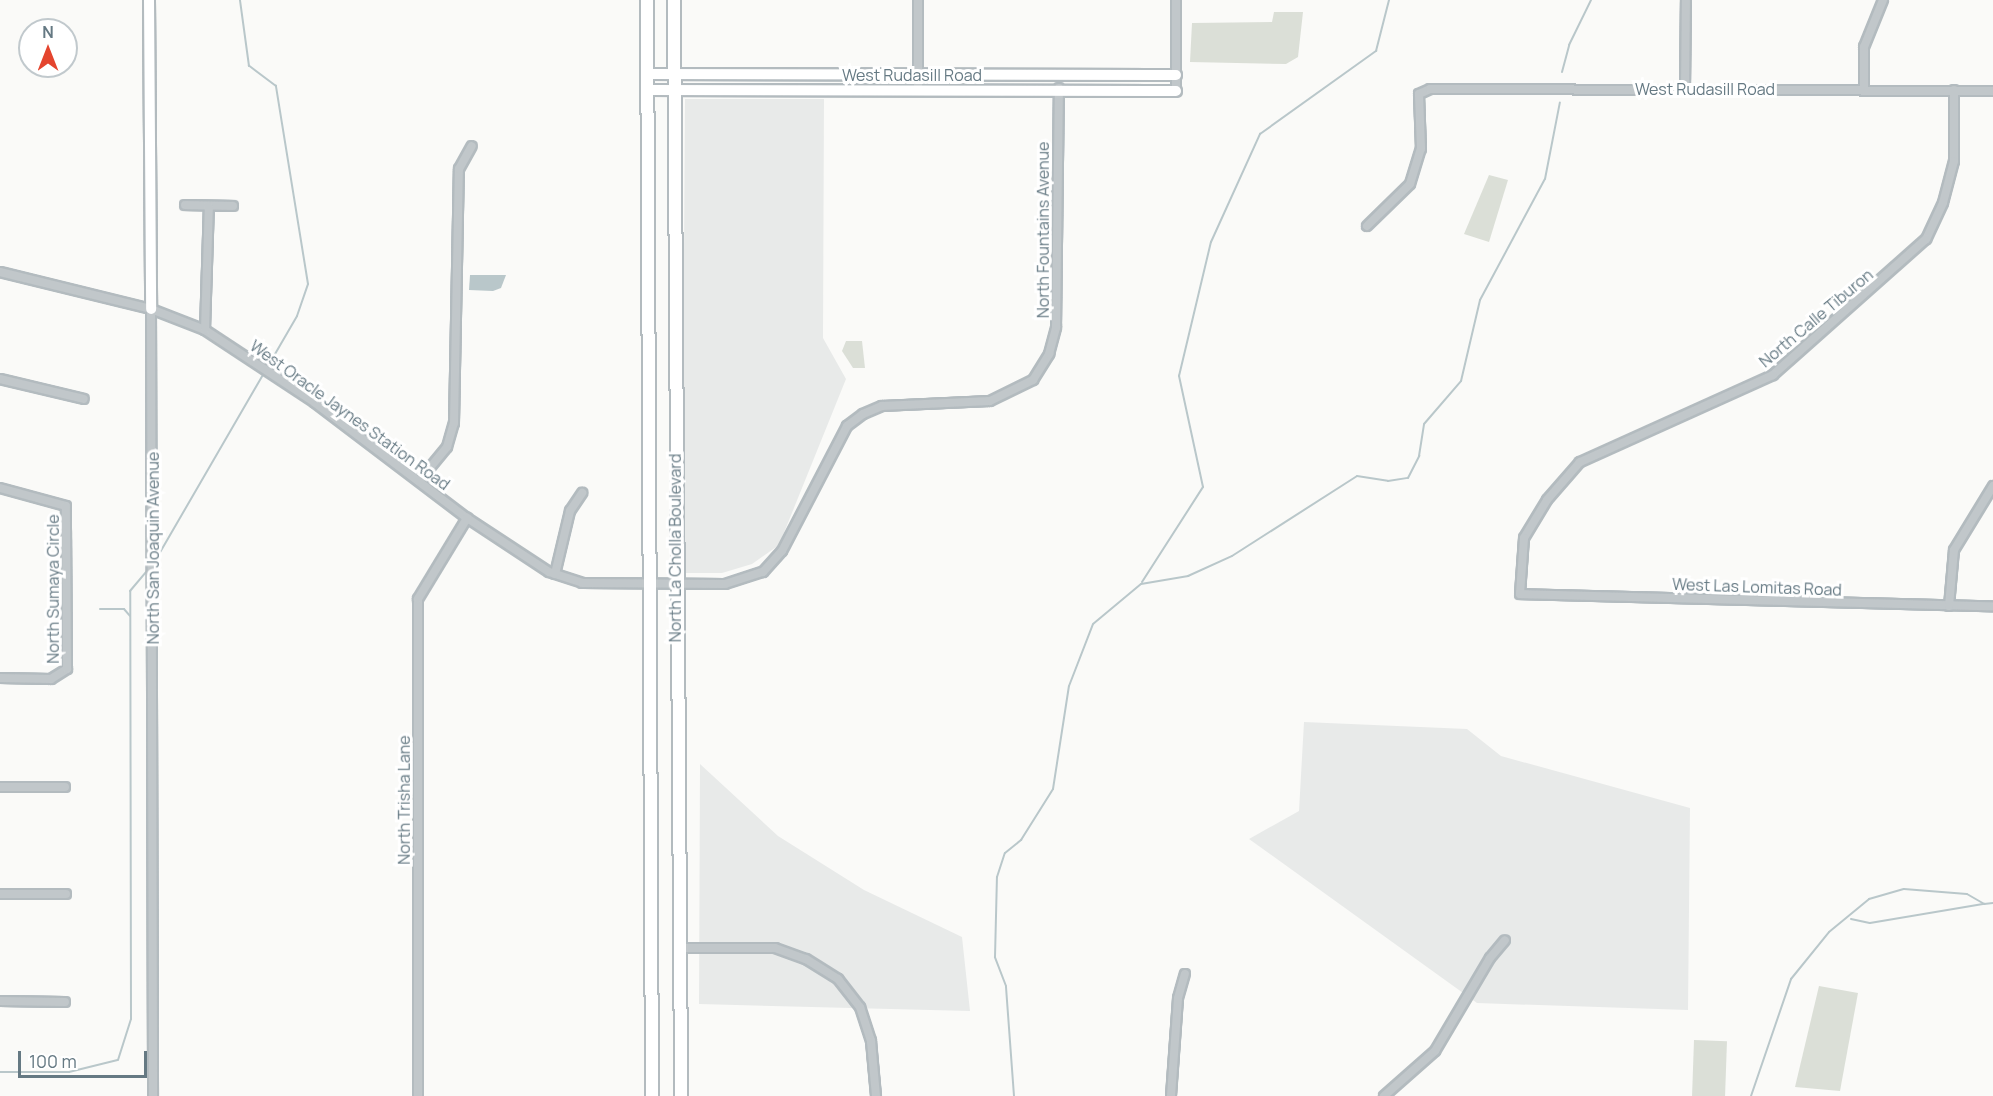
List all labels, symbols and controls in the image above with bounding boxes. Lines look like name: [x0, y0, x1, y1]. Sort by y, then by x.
north arrow: [18, 18, 78, 78]
text: N: [42, 21, 54, 43]
street label: West Rudasill Road: [842, 65, 982, 85]
street label: West Rudasill Road: [1635, 79, 1775, 99]
street label: North Fountains Avenue: [1033, 142, 1053, 318]
street label: North Calle Tiburon: [1755, 265, 1877, 371]
street label: West Oracle Jaynes Station Road: [246, 336, 454, 494]
street label: North San Joaquin Avenue: [143, 452, 163, 644]
street label: North La Cholla Boulevard: [665, 454, 685, 642]
street label: North Sumaya Circle: [43, 514, 63, 664]
street label: West Las Lomitas Road: [1672, 574, 1842, 600]
street label: North Trisha Lane: [394, 735, 414, 865]
scale bar: [21, 1039, 150, 1077]
text: 100 m: [29, 1049, 77, 1073]

